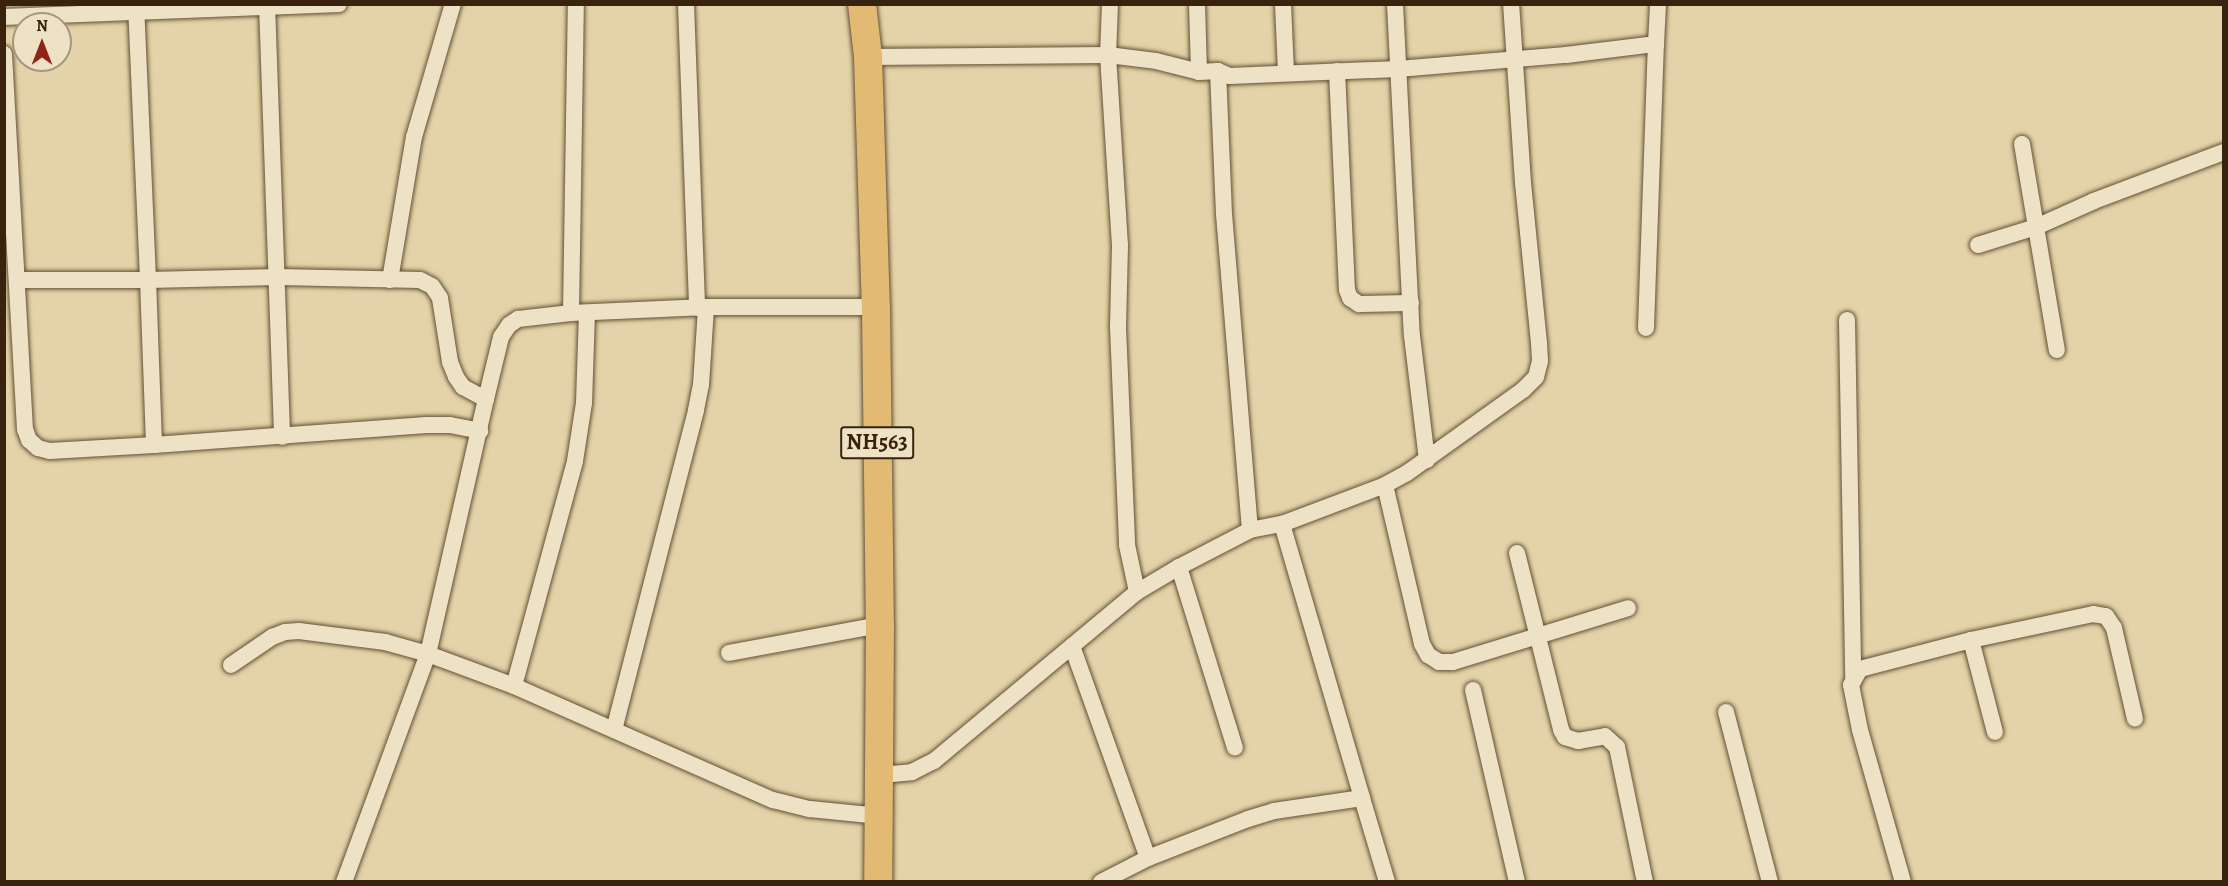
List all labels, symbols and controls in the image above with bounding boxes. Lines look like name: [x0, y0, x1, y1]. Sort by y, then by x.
north arrow: [12, 12, 72, 72]
text: N: [36, 15, 48, 37]
road number: NH563: [840, 424, 914, 462]

